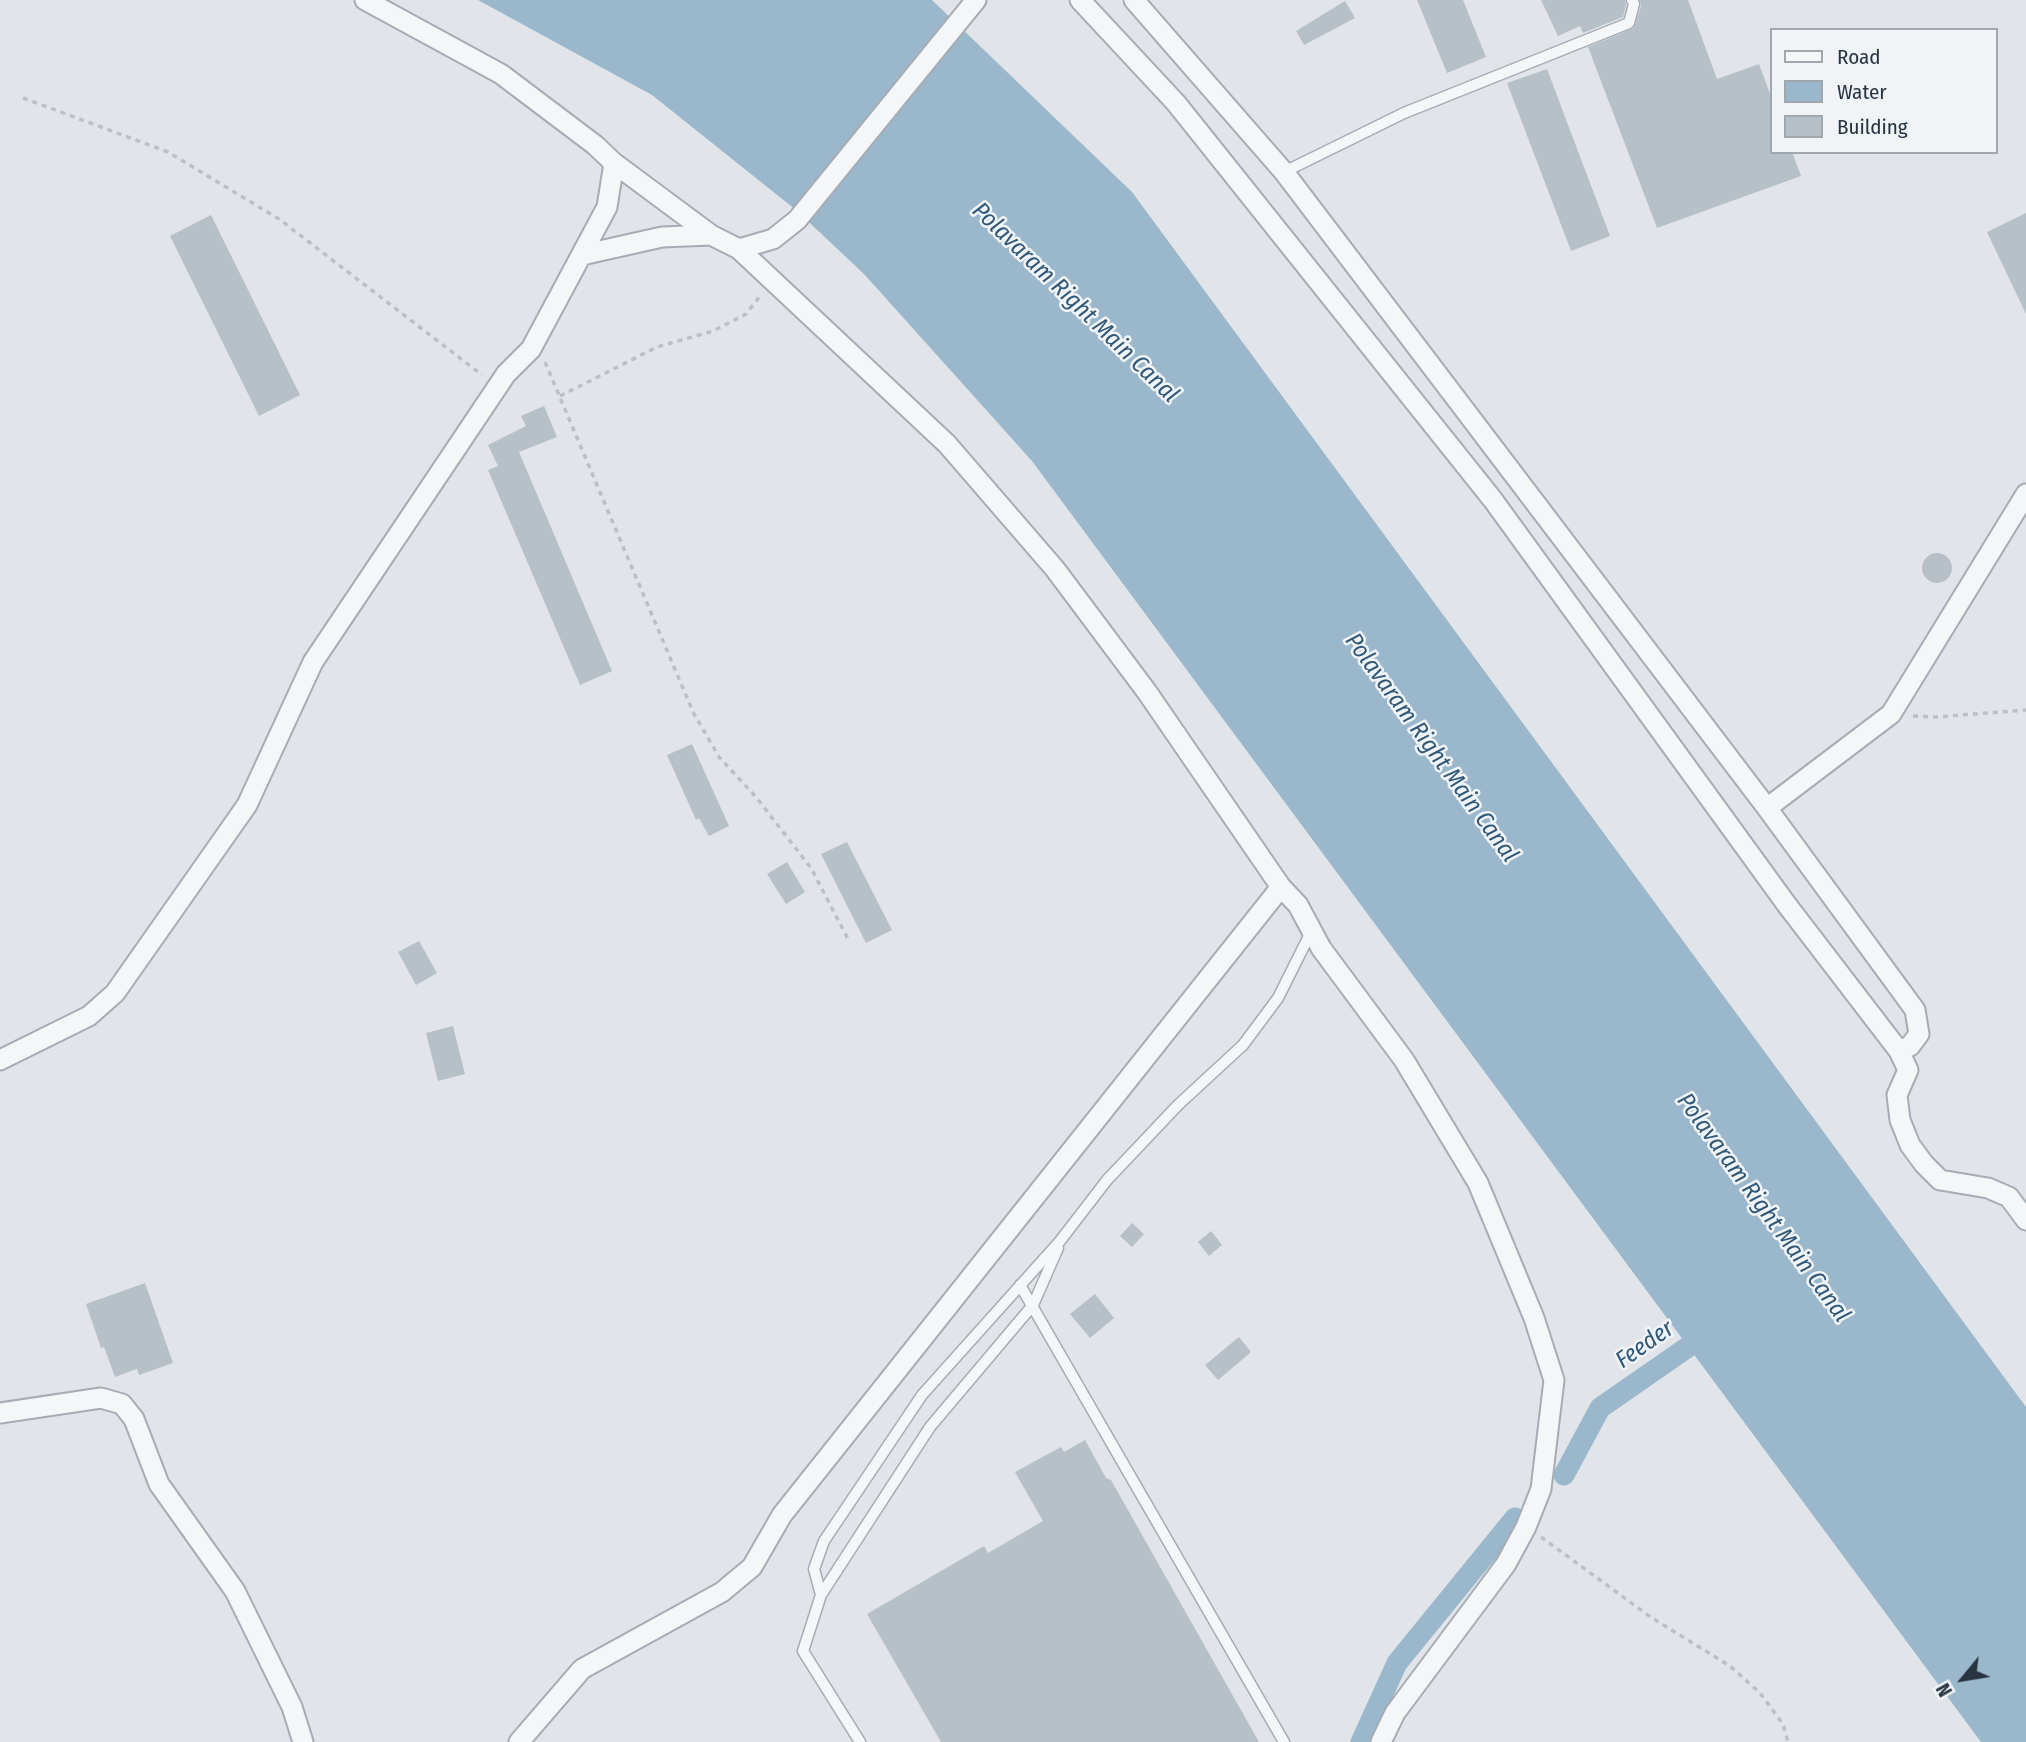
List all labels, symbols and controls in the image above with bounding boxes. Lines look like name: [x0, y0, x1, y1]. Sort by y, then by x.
legend: [1770, 28, 1998, 154]
text: Road: [1837, 44, 1881, 70]
text: Water: [1837, 79, 1887, 105]
text: Building: [1837, 114, 1908, 140]
water label: Polavaram Right Main Canal: [966, 197, 1184, 409]
water label: Polavaram Right Main Canal: [1338, 628, 1524, 868]
water label: Polavaram Right Main Canal: [1670, 1088, 1856, 1328]
water label: Feeder: [1610, 1315, 1680, 1375]
north arrow: [1928, 1644, 1998, 1714]
text: N: [1932, 1679, 1957, 1700]

